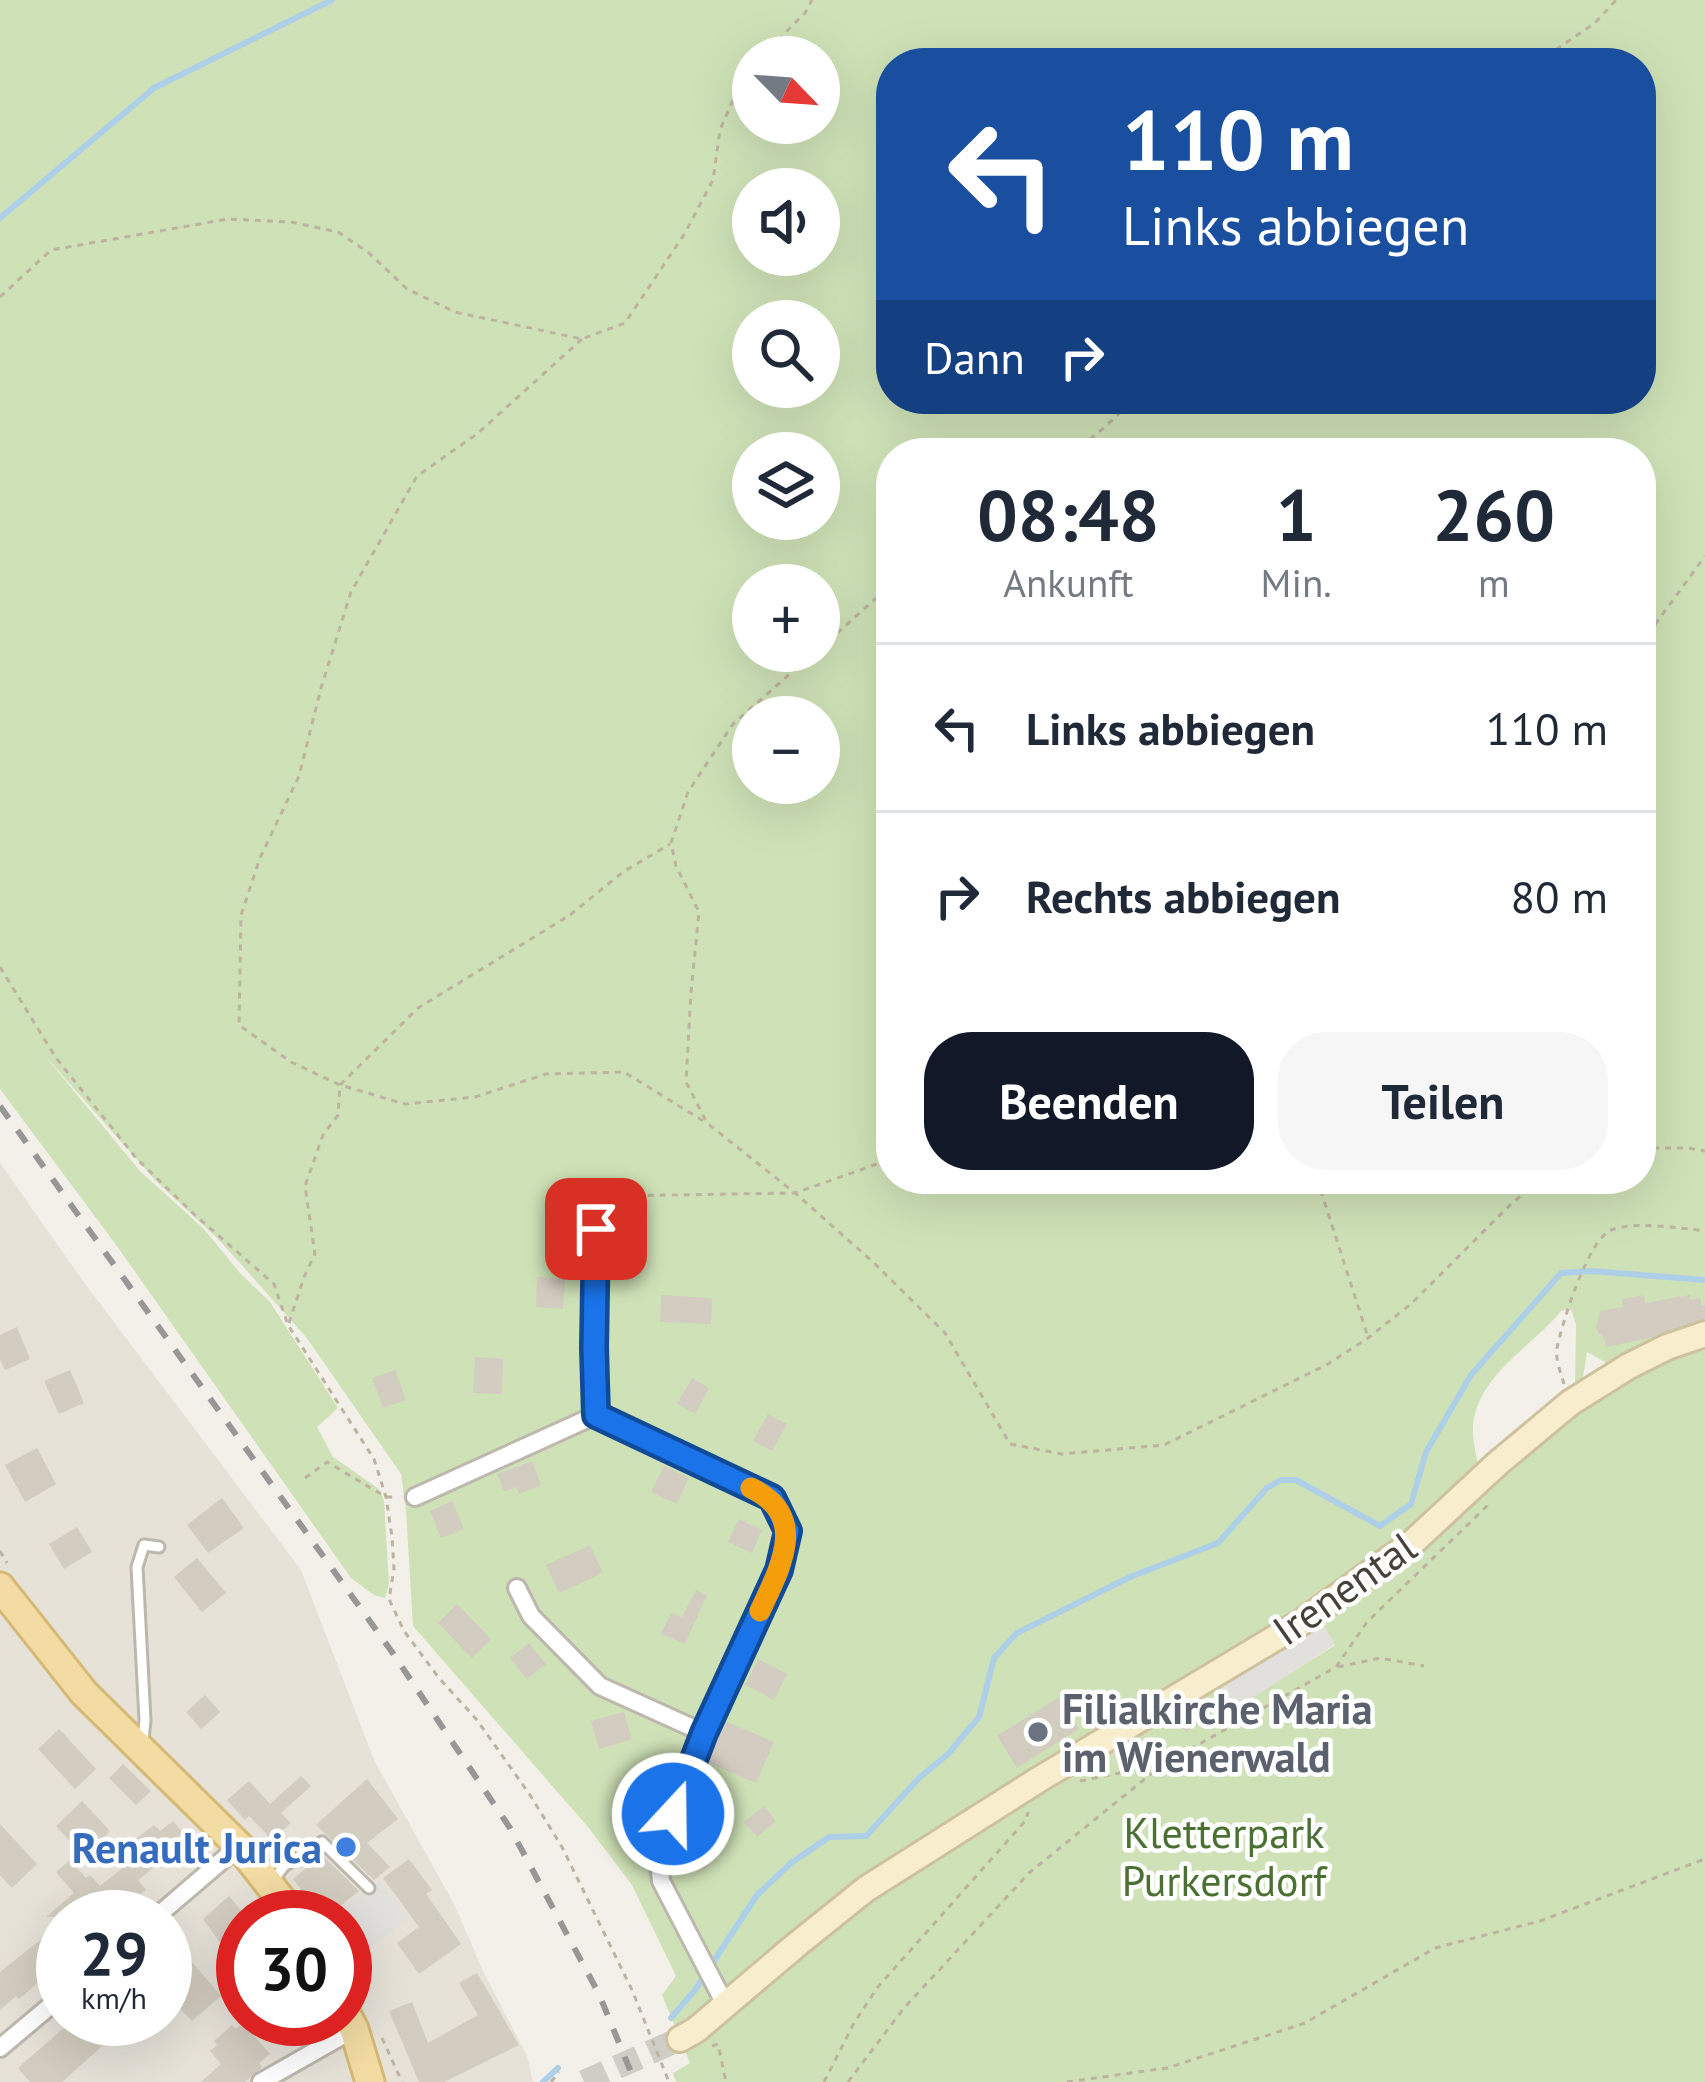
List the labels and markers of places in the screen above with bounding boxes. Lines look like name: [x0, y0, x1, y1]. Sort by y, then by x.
pin: [545, 1178, 647, 1280]
place label: Filialkirche Maria im Wienerwald: [1062, 1681, 1372, 1784]
marker: Filialkirche Maria im Wienerwald: [1025, 1719, 1051, 1745]
place label: Renault Jurica: [72, 1820, 322, 1875]
marker: Renault Jurica: [333, 1834, 359, 1860]

